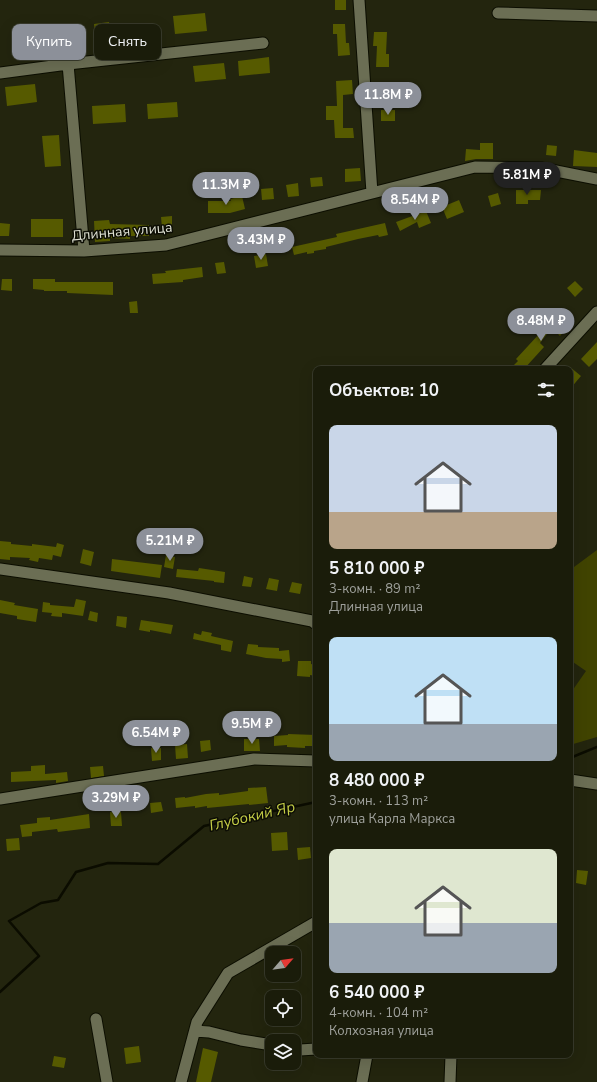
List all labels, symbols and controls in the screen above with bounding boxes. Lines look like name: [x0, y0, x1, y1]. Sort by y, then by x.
chip: Купить: [12, 24, 86, 60]
chip: Снять: [94, 24, 161, 60]
pin: 11.8M ₽: [351, 82, 425, 116]
text: 11.8M ₽: [363, 86, 413, 104]
pin: 5.81M ₽: [490, 162, 564, 196]
text: 5.81M ₽: [502, 166, 552, 184]
pin: 11.3M ₽: [189, 172, 263, 206]
text: 11.3M ₽: [201, 176, 251, 194]
pin: 8.54M ₽: [378, 187, 452, 221]
text: 8.54M ₽: [390, 191, 440, 209]
street label: Длинная улица: [71, 218, 173, 245]
pin: 3.43M ₽: [224, 227, 298, 261]
text: 3.43M ₽: [236, 231, 286, 249]
pin: 8.48M ₽: [504, 308, 578, 342]
text: 8.48M ₽: [516, 312, 566, 330]
text: Объектов: 10: [329, 379, 439, 402]
icon: filters: [535, 379, 557, 401]
icon: home: [407, 451, 479, 523]
pin: 5.21M ₽: [133, 528, 207, 562]
text: 5.21M ₽: [145, 532, 195, 550]
text: 5 810 000 ₽: [329, 557, 424, 580]
text: 3-комн. · 89 m²: [329, 580, 420, 598]
text: Длинная улица: [329, 598, 423, 616]
icon: home: [407, 663, 479, 735]
pin: 9.5M ₽: [219, 711, 285, 745]
text: 9.5M ₽: [231, 715, 273, 733]
pin: 6.54M ₽: [119, 720, 193, 754]
text: 6.54M ₽: [131, 724, 181, 742]
text: 8 480 000 ₽: [329, 769, 424, 792]
pin: 3.29M ₽: [79, 785, 153, 819]
text: 3.29M ₽: [91, 789, 141, 807]
text: 3-комн. · 113 m²: [329, 792, 428, 810]
water label: Глубокий Яр: [207, 796, 297, 836]
text: улица Карла Маркса: [329, 810, 455, 828]
icon: home: [407, 875, 479, 947]
north arrow: [265, 946, 301, 982]
map controls: [265, 946, 301, 1070]
text: 6 540 000 ₽: [329, 981, 424, 1004]
button: locate: [265, 990, 301, 1026]
text: 4-комн. · 104 m²: [329, 1004, 428, 1022]
text: Колхозная улица: [329, 1022, 434, 1040]
button: layers: [265, 1034, 301, 1070]

